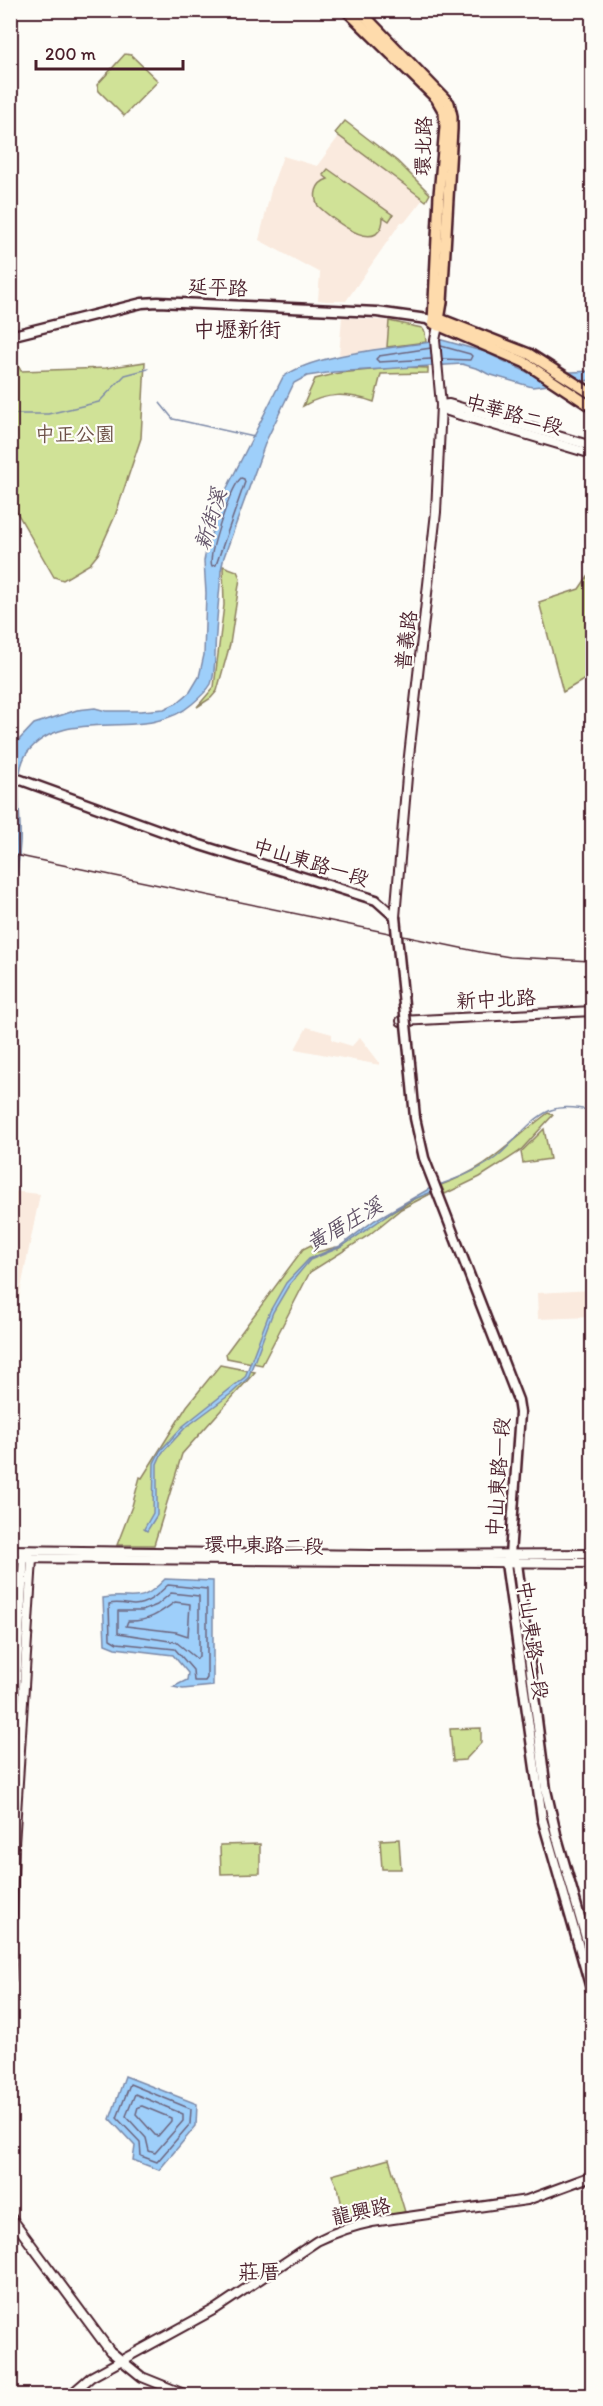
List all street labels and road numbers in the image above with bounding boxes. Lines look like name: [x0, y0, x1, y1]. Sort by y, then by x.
street label: 環北路: [410, 115, 436, 176]
street label: 延平路: [187, 273, 250, 301]
street label: 中華路二段: [463, 389, 565, 439]
street label: 普義路: [390, 608, 422, 671]
street label: 中山東路一段: [250, 833, 372, 891]
street label: 新中北路: [455, 985, 538, 1013]
street label: 中山東路一段: [482, 1416, 514, 1538]
street label: 環中東路二段: [204, 1532, 324, 1558]
street label: 中山東路二段: [513, 1579, 553, 1701]
street label: 龍興路: [329, 2192, 394, 2229]

